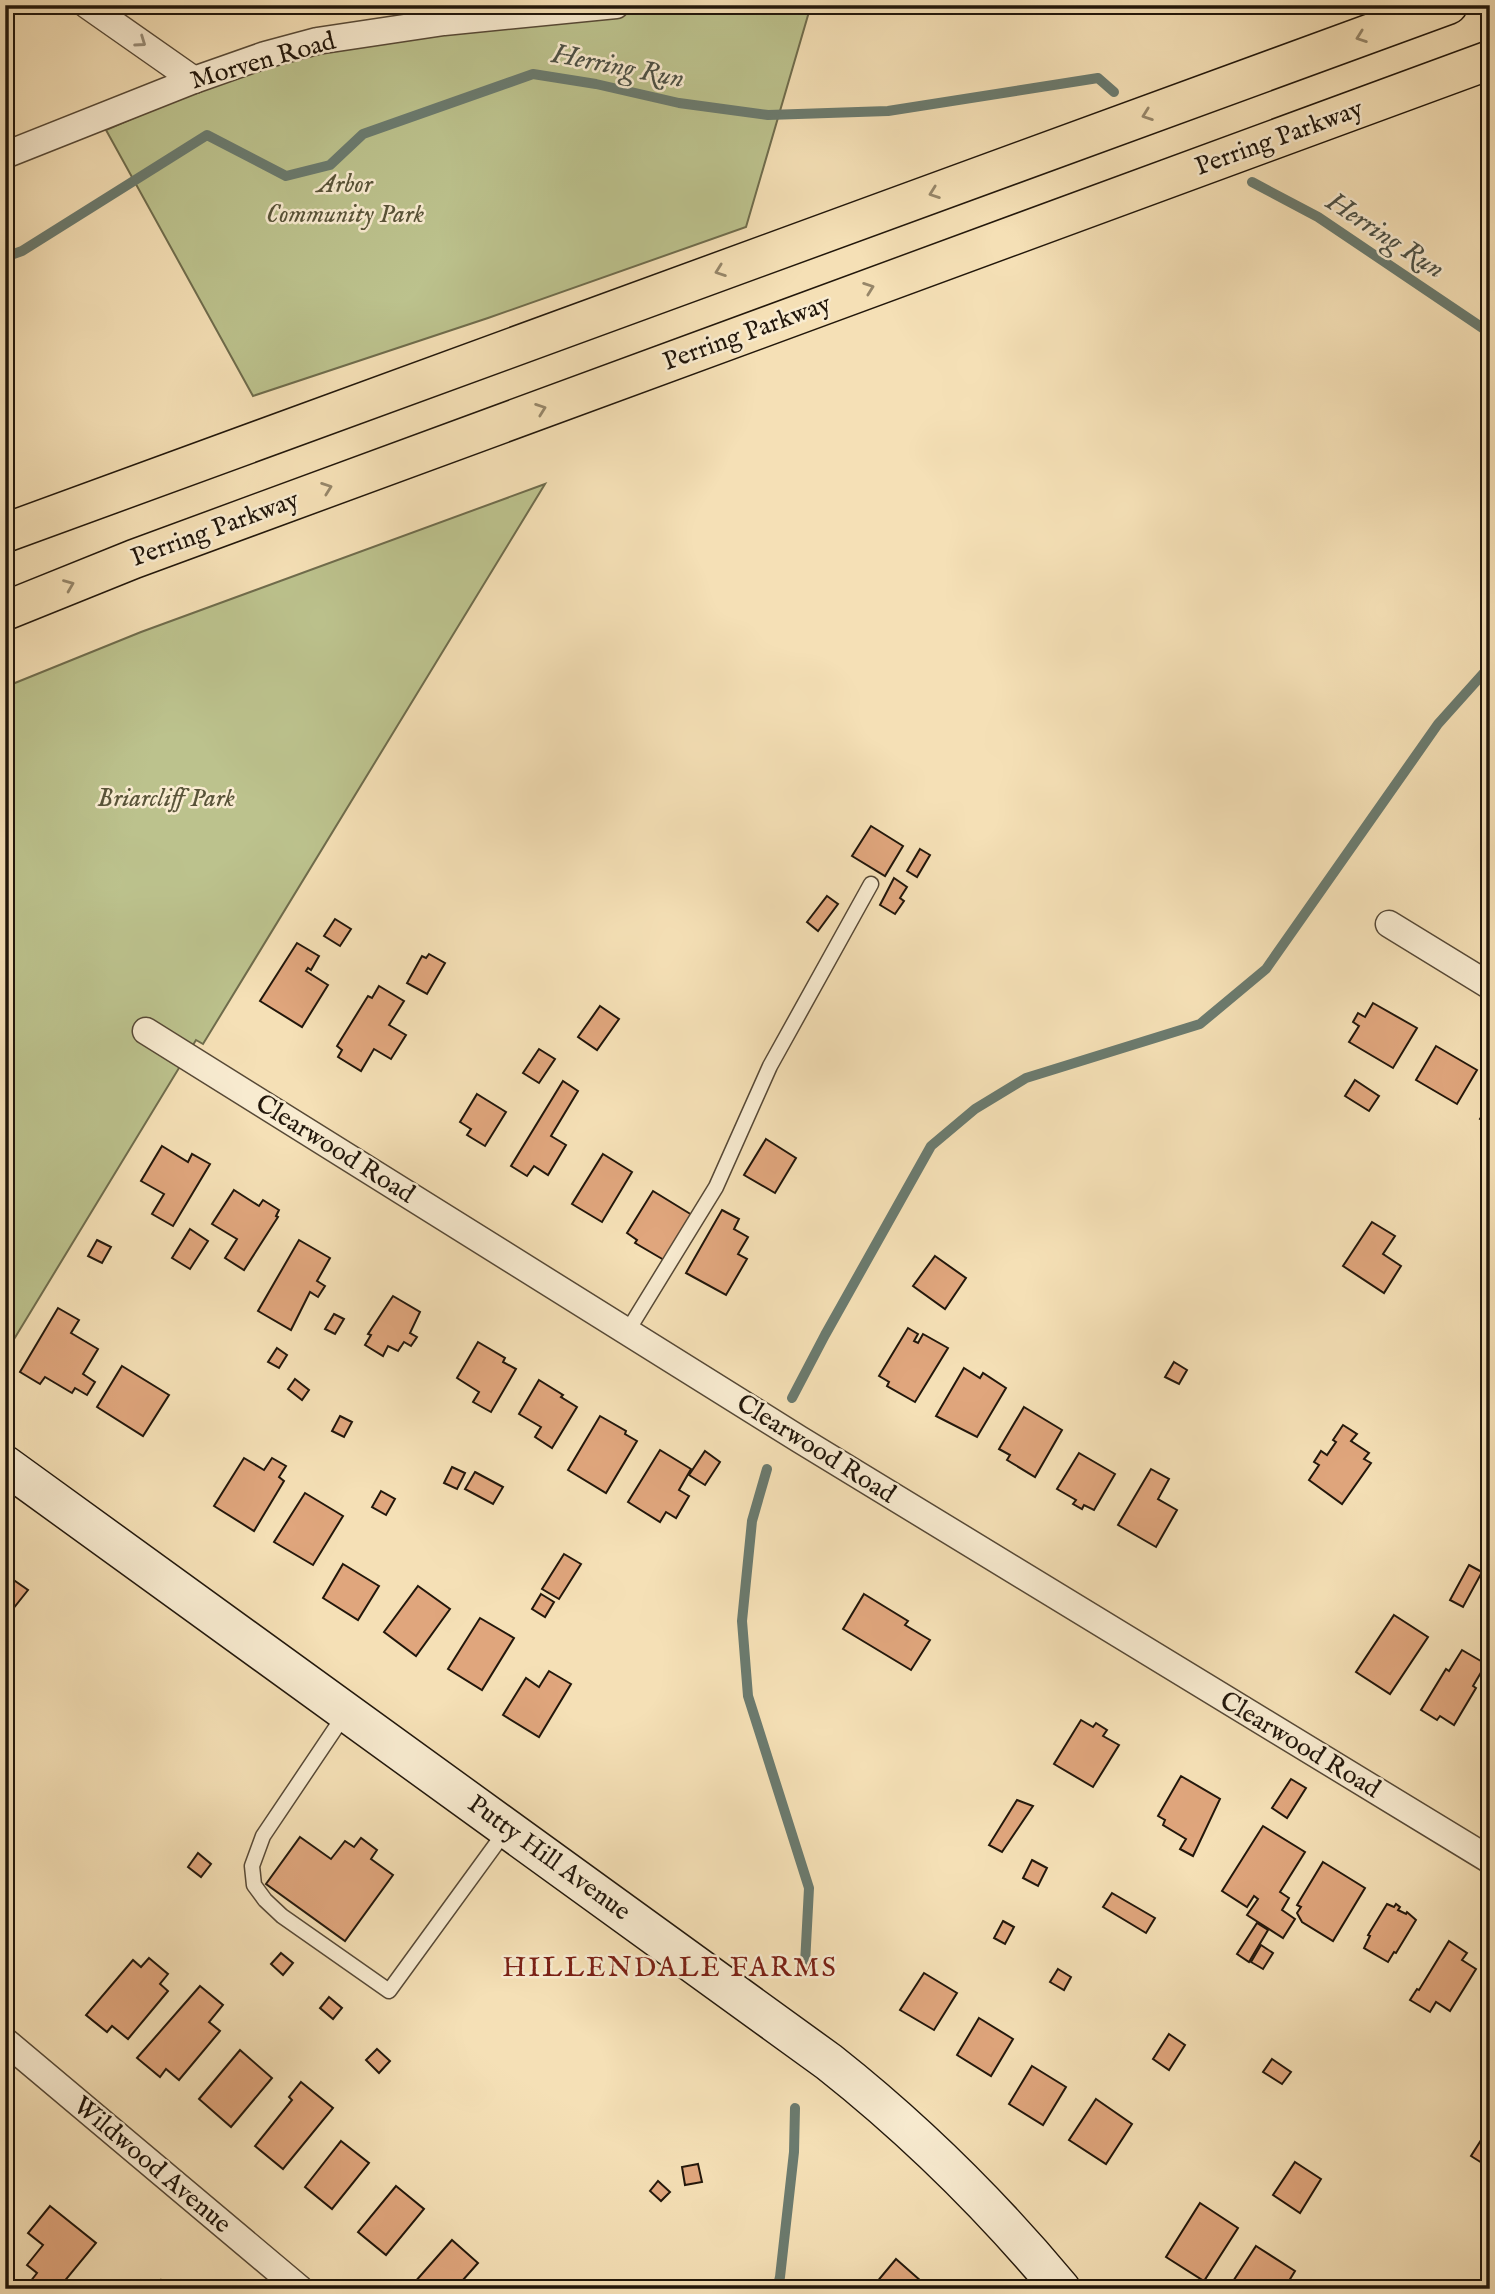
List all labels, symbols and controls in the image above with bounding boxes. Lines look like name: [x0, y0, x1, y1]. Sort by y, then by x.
street label: Morven Road: [187, 25, 339, 97]
one-way arrow: [1356, 29, 1368, 43]
one-way arrow: [133, 34, 146, 46]
water label: Herring Run: [548, 37, 687, 97]
street label: Perring Parkway: [1190, 92, 1368, 184]
one-way arrow: [1142, 107, 1154, 121]
park label: Arbor Community Park: [266, 168, 425, 231]
water label: Herring Run: [1318, 184, 1451, 287]
one-way arrow: [928, 185, 940, 199]
one-way arrow: [715, 263, 727, 277]
one-way arrow: [863, 283, 875, 297]
street label: Perring Parkway: [658, 287, 836, 379]
one-way arrow: [534, 403, 546, 417]
one-way arrow: [321, 482, 333, 496]
street label: Perring Parkway: [126, 483, 304, 575]
one-way arrow: [62, 580, 74, 594]
park label: Briarcliff Park: [97, 782, 236, 815]
street label: Clearwood Road: [249, 1087, 421, 1211]
street label: Clearwood Road: [730, 1387, 902, 1511]
street label: Clearwood Road: [1214, 1684, 1386, 1806]
street label: Putty Hill Avenue: [461, 1788, 637, 1928]
district label: HILLENDALE FARMS: [502, 1951, 838, 1986]
street label: Wildwood Avenue: [66, 2089, 238, 2241]

